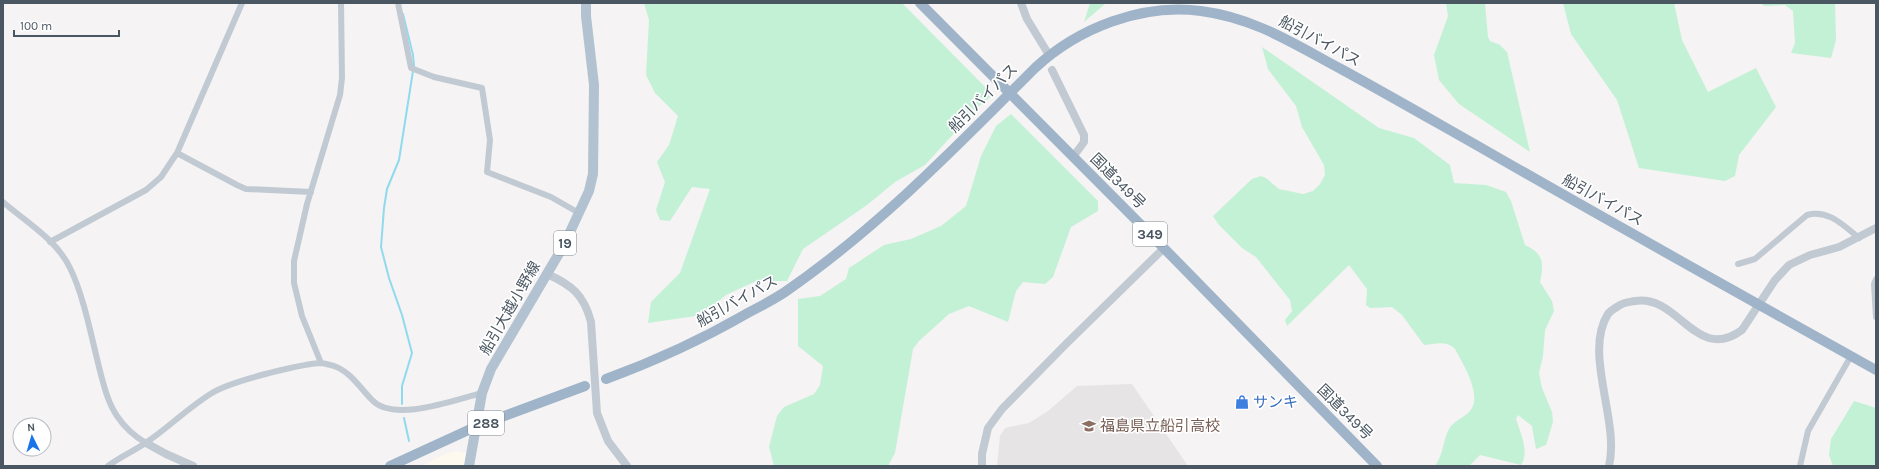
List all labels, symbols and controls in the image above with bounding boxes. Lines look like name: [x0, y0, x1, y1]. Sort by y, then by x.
scale bar: [14, 12, 119, 38]
street label: 船引バイパス: [1276, 12, 1364, 70]
text: 100 m: [20, 19, 52, 33]
street label: 船引バイパス: [945, 60, 1021, 136]
street label: 国道349号: [1087, 150, 1149, 212]
street label: 船引バイパス: [1559, 170, 1647, 230]
road number: 349: [1133, 222, 1167, 246]
road number: 19: [554, 231, 576, 255]
street label: 船引大越小野線: [476, 258, 544, 358]
street label: 船引バイパス: [693, 271, 781, 331]
street label: 国道349号: [1314, 381, 1376, 443]
place label: サンキ: [1253, 393, 1298, 411]
shop icon: サンキ: [1234, 394, 1250, 410]
road number: 288: [468, 411, 504, 435]
north arrow: [12, 417, 52, 457]
place label: 福島県立船引高校: [1100, 417, 1220, 435]
school or university icon: 福島県立船引高校: [1081, 418, 1097, 434]
text: N: [27, 421, 36, 434]

